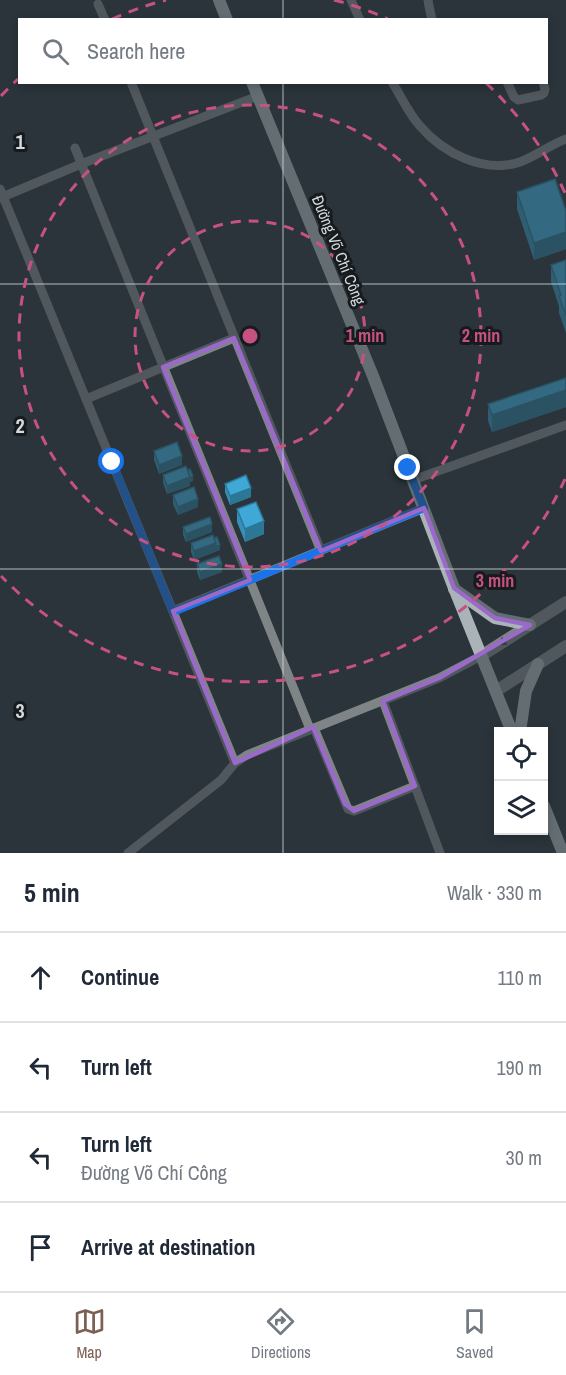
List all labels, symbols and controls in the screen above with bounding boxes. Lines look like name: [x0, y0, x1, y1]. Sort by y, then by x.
search box: [18, 18, 548, 84]
icon: search: [39, 35, 72, 68]
text: Search here: [87, 36, 185, 66]
text: 1: [15, 128, 25, 155]
street label: Đường Võ Chí Công: [307, 192, 371, 309]
text: 1 min: [346, 323, 384, 348]
text: 2 min: [462, 323, 500, 348]
centre of rings: [240, 326, 260, 346]
text: 2: [15, 412, 25, 439]
route start: [98, 448, 124, 474]
route end: [394, 454, 420, 480]
text: 3 min: [476, 568, 514, 593]
one-way arrow: [498, 635, 514, 646]
text: 3: [15, 697, 25, 724]
map controls: [494, 727, 548, 835]
button: locate: [494, 727, 548, 781]
button: layers: [494, 781, 548, 835]
text: 5 min: [24, 875, 80, 910]
text: Walk · 330 m: [447, 879, 542, 906]
icon: ahead: [24, 961, 57, 994]
text: Continue: [81, 962, 159, 992]
text: 110 m: [498, 964, 542, 991]
icon: left: [24, 1051, 57, 1084]
text: Turn left: [81, 1052, 152, 1082]
text: 190 m: [496, 1054, 542, 1081]
text: Turn left: [81, 1129, 152, 1159]
icon: left: [24, 1141, 57, 1174]
text: 30 m: [506, 1144, 542, 1171]
text: Đường Võ Chí Công: [81, 1159, 227, 1186]
icon: arrive: [24, 1231, 57, 1264]
text: Arrive at destination: [81, 1232, 255, 1262]
tab: Map: [73, 1305, 106, 1363]
tab: Directions: [251, 1305, 311, 1363]
tab: Saved: [456, 1305, 493, 1363]

